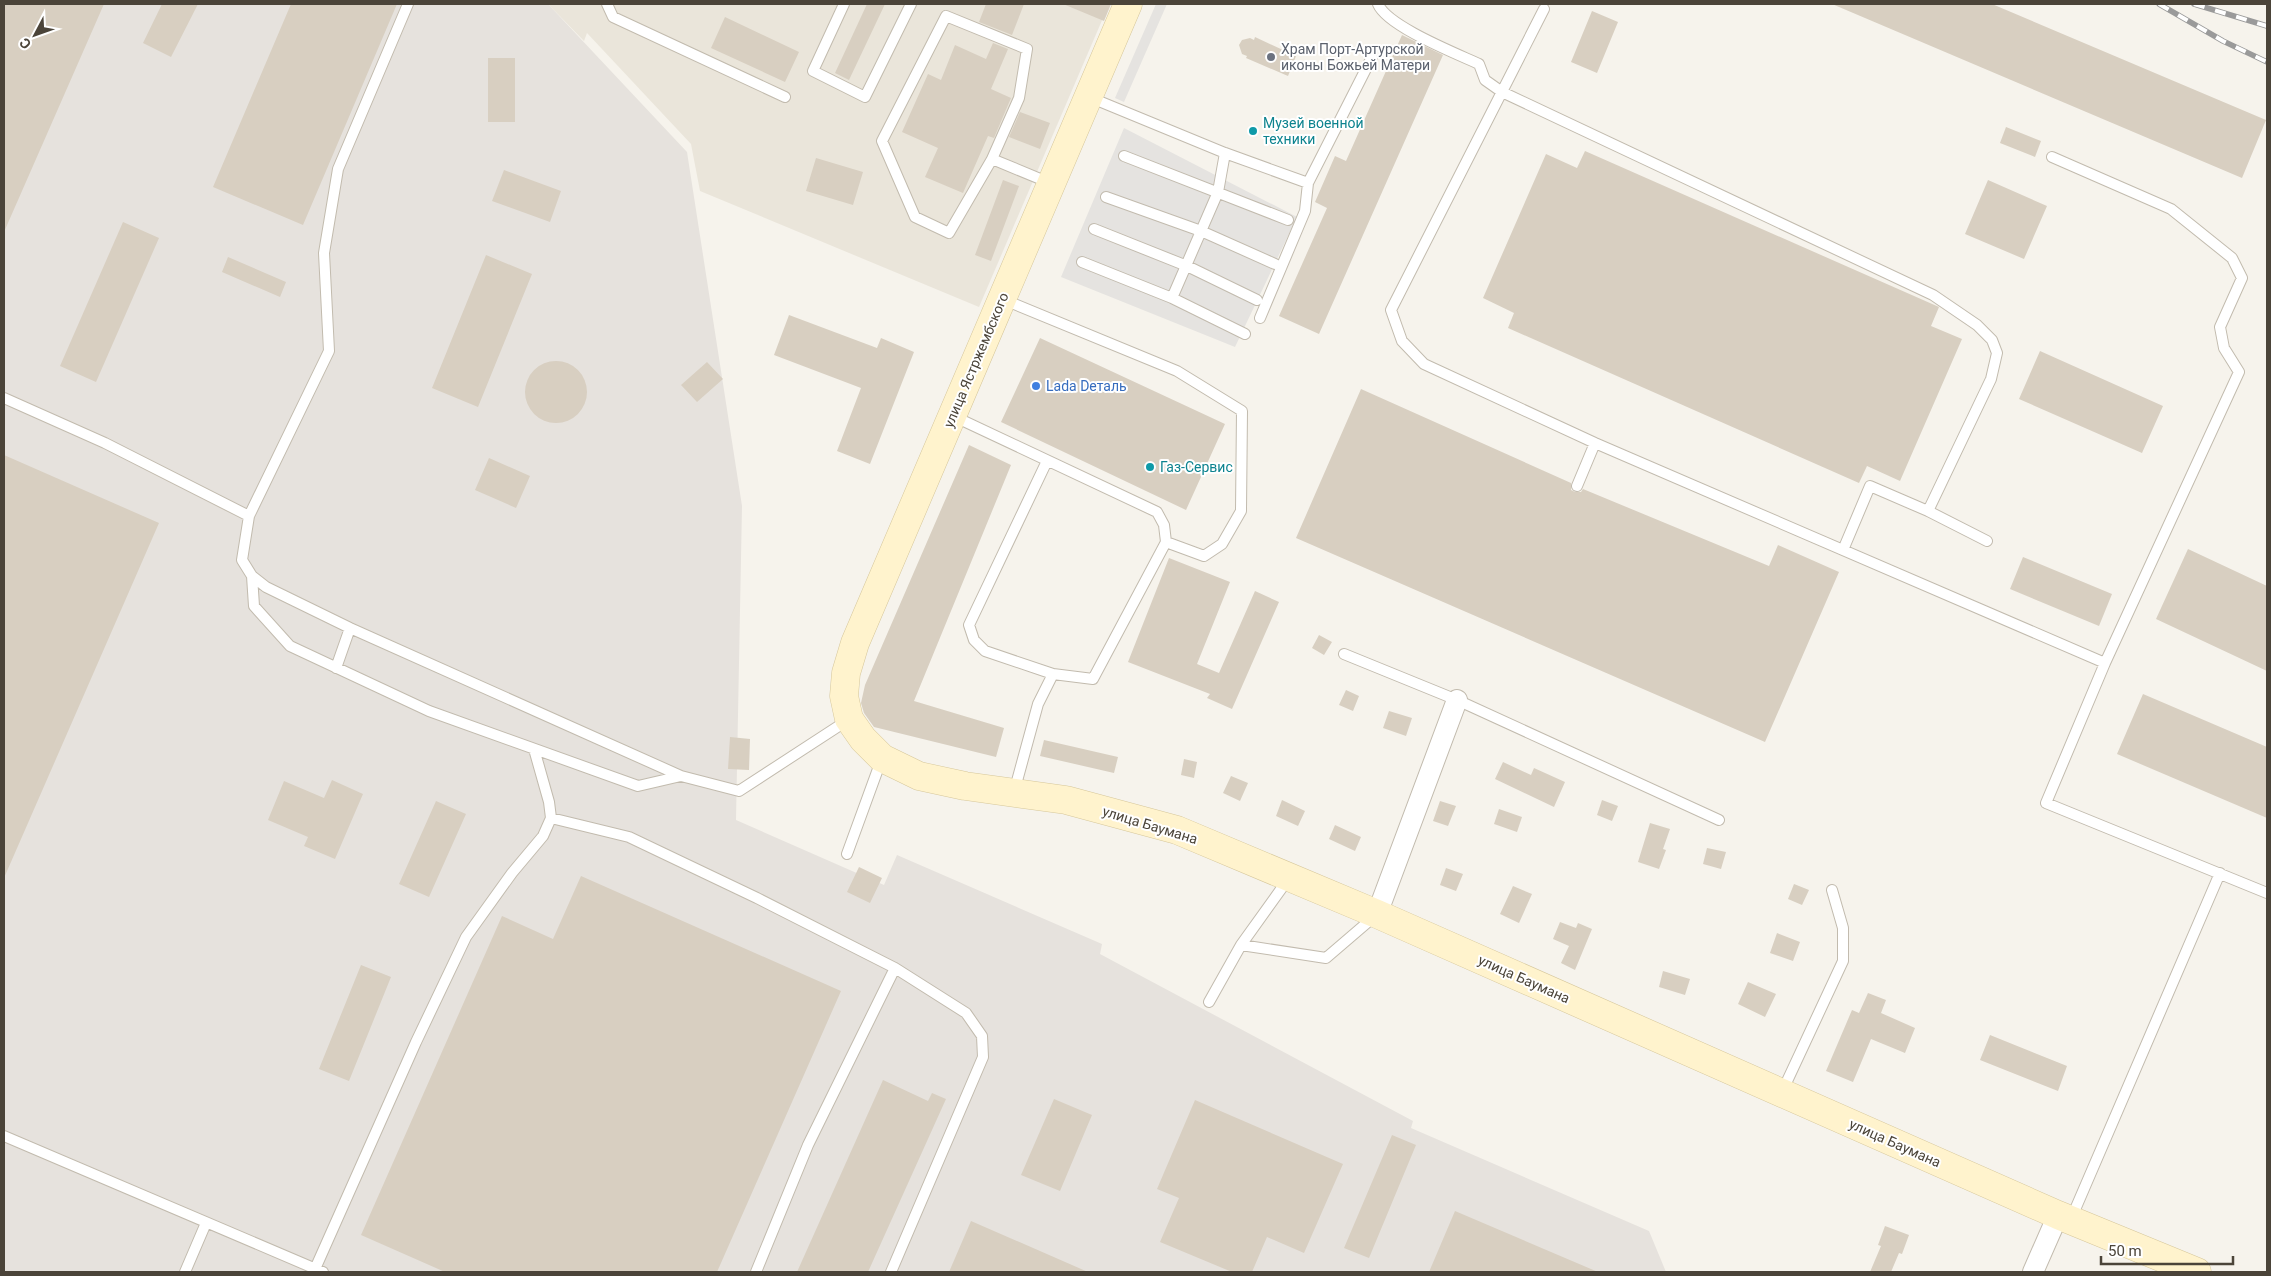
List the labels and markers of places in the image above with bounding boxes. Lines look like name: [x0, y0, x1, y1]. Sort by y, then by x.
place label: Храм Порт-Артурской иконы Божьей Матери: [1281, 41, 1430, 73]
marker: Храм Порт-Артурской иконы Божьей Матери: [1265, 51, 1277, 63]
place label: Музей военной техники: [1263, 115, 1364, 147]
marker: Музей военной техники: [1247, 125, 1259, 137]
place label: Lada Dеталь: [1046, 378, 1127, 394]
marker: Lada Dеталь: [1030, 380, 1042, 392]
place label: Газ-Сервис: [1160, 459, 1233, 475]
marker: Газ-Сервис: [1144, 461, 1156, 473]

